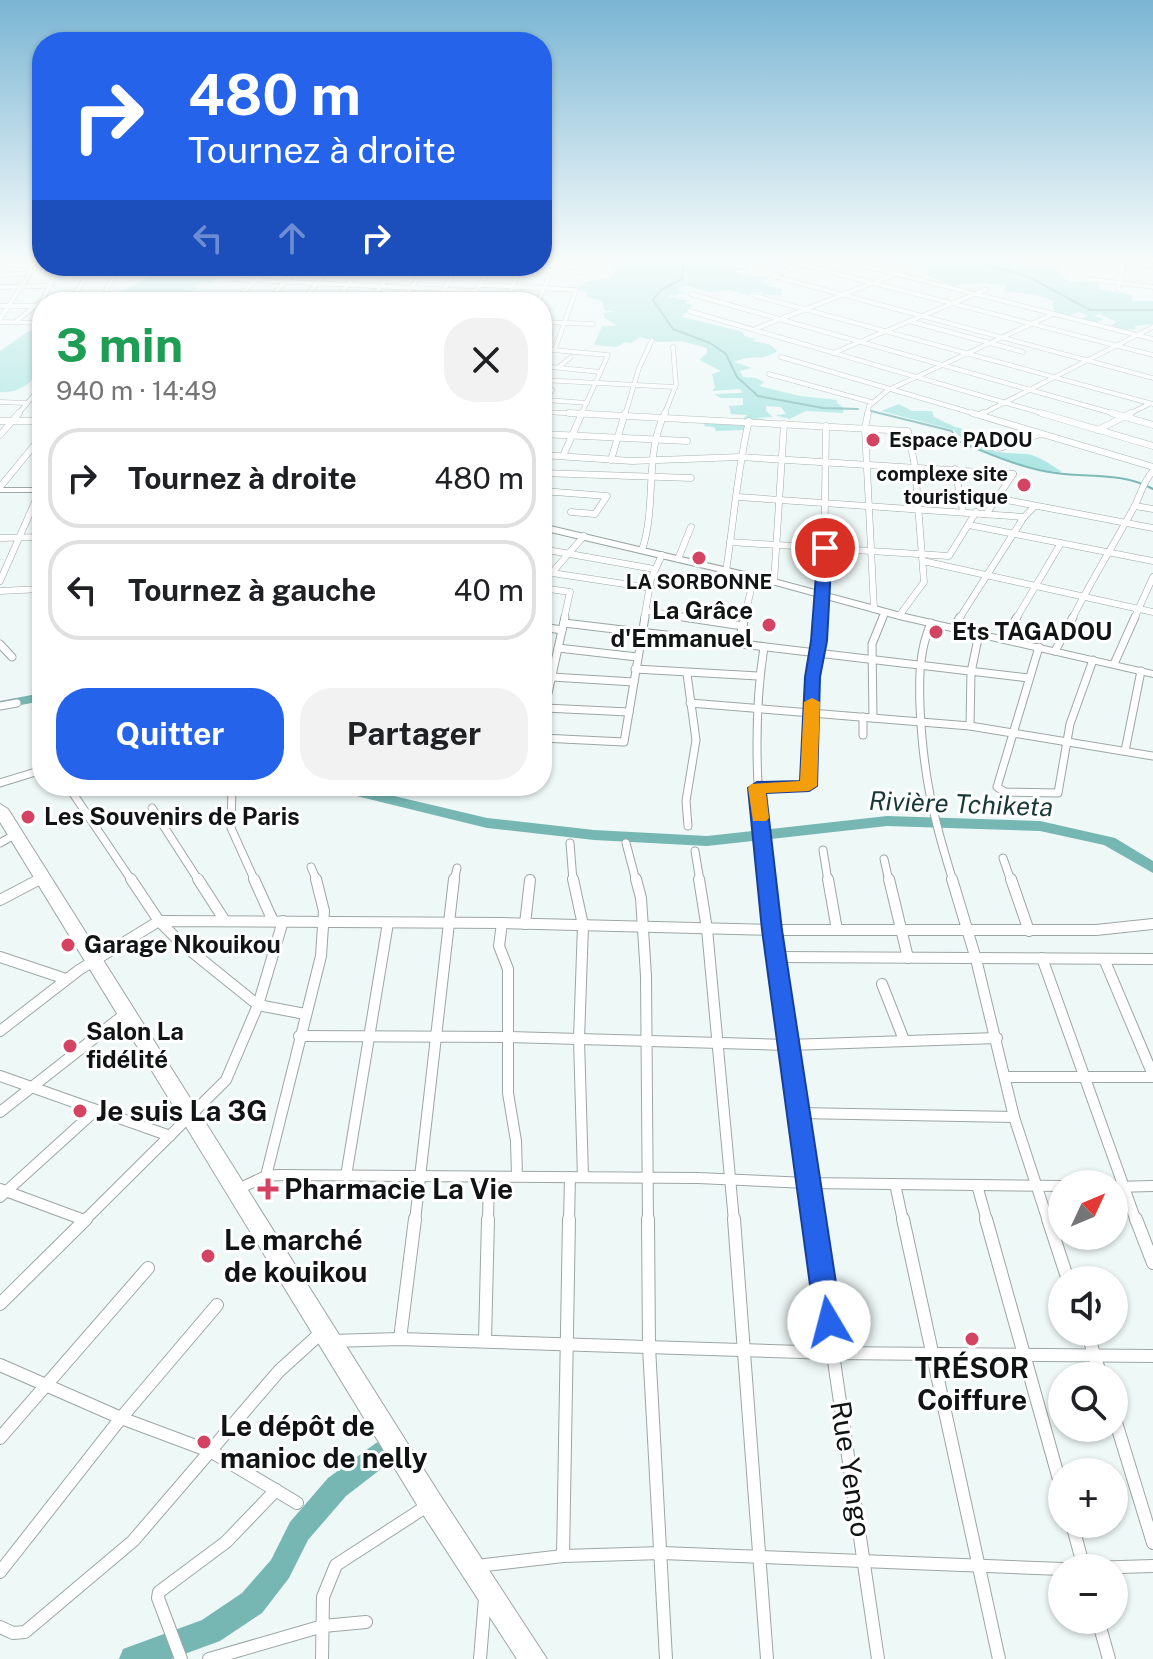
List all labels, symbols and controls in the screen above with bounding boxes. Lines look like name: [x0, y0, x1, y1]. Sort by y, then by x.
text: 480 m: [188, 62, 361, 128]
icon: right: [56, 64, 160, 168]
text: Tournez à droite: [188, 129, 456, 171]
icon: left: [186, 216, 230, 260]
icon: ahead: [270, 216, 314, 260]
icon: right: [354, 216, 398, 260]
text: 3 min: [56, 316, 183, 373]
button: close: [444, 318, 528, 402]
text: 940 m · 14:49: [56, 375, 217, 406]
place label: Espace PADOU: [889, 428, 1033, 452]
marker: Espace PADOU: [864, 431, 882, 449]
icon: right: [60, 456, 104, 500]
text: Tournez à droite: [128, 460, 357, 496]
text: 480 m: [434, 460, 524, 496]
place label: complexe site touristique: [876, 462, 1008, 509]
marker: complexe site touristique: [1015, 476, 1033, 494]
pin: [791, 514, 859, 582]
icon: arrive: [803, 526, 847, 570]
marker: LA SORBONNE: [690, 549, 708, 567]
icon: left: [60, 568, 104, 612]
place label: LA SORBONNE: [626, 570, 772, 594]
text: Tournez à gauche: [128, 572, 376, 608]
text: 40 m: [454, 572, 524, 608]
place label: La Grâce d'Emmanuel: [610, 596, 753, 652]
marker: La Grâce d'Emmanuel: [760, 616, 778, 634]
place label: Ets TAGADOU: [952, 617, 1112, 645]
marker: Ets TAGADOU: [927, 623, 945, 641]
button: Quitter: [56, 688, 284, 780]
button: Partager: [300, 688, 528, 780]
water label: Rivière Tchiketa: [868, 785, 1054, 822]
place label: Les Souvenirs de Paris: [44, 802, 300, 830]
marker: Les Souvenirs de Paris: [19, 808, 37, 826]
place label: Garage Nkouikou: [84, 930, 281, 958]
marker: Garage Nkouikou: [59, 936, 77, 954]
place label: Salon La fidélité: [86, 1017, 184, 1073]
marker: Salon La fidélité: [61, 1037, 79, 1055]
place label: Je suis La 3G: [96, 1094, 267, 1127]
marker: Je suis La 3G: [71, 1102, 89, 1120]
north arrow: [1048, 1170, 1128, 1250]
map controls: [1048, 1170, 1128, 1634]
place label: Pharmacie La Vie: [284, 1172, 513, 1205]
marker: Pharmacie La Vie: [259, 1180, 277, 1198]
place label: Le marché de kouikou: [224, 1223, 367, 1288]
marker: Le marché de kouikou: [199, 1247, 217, 1265]
button: sound: [1048, 1266, 1128, 1346]
position arrow: [787, 1280, 871, 1364]
marker: TRÉSOR Coiffure: [963, 1330, 981, 1348]
place label: TRÉSOR Coiffure: [915, 1351, 1029, 1416]
button: search: [1048, 1362, 1128, 1442]
street label: Rue Yengo: [824, 1398, 879, 1539]
place label: Le dépôt de manioc de nelly: [220, 1409, 428, 1474]
marker: Le dépôt de manioc de nelly: [195, 1433, 213, 1451]
button: +: [1048, 1458, 1128, 1538]
button: −: [1048, 1554, 1128, 1634]

